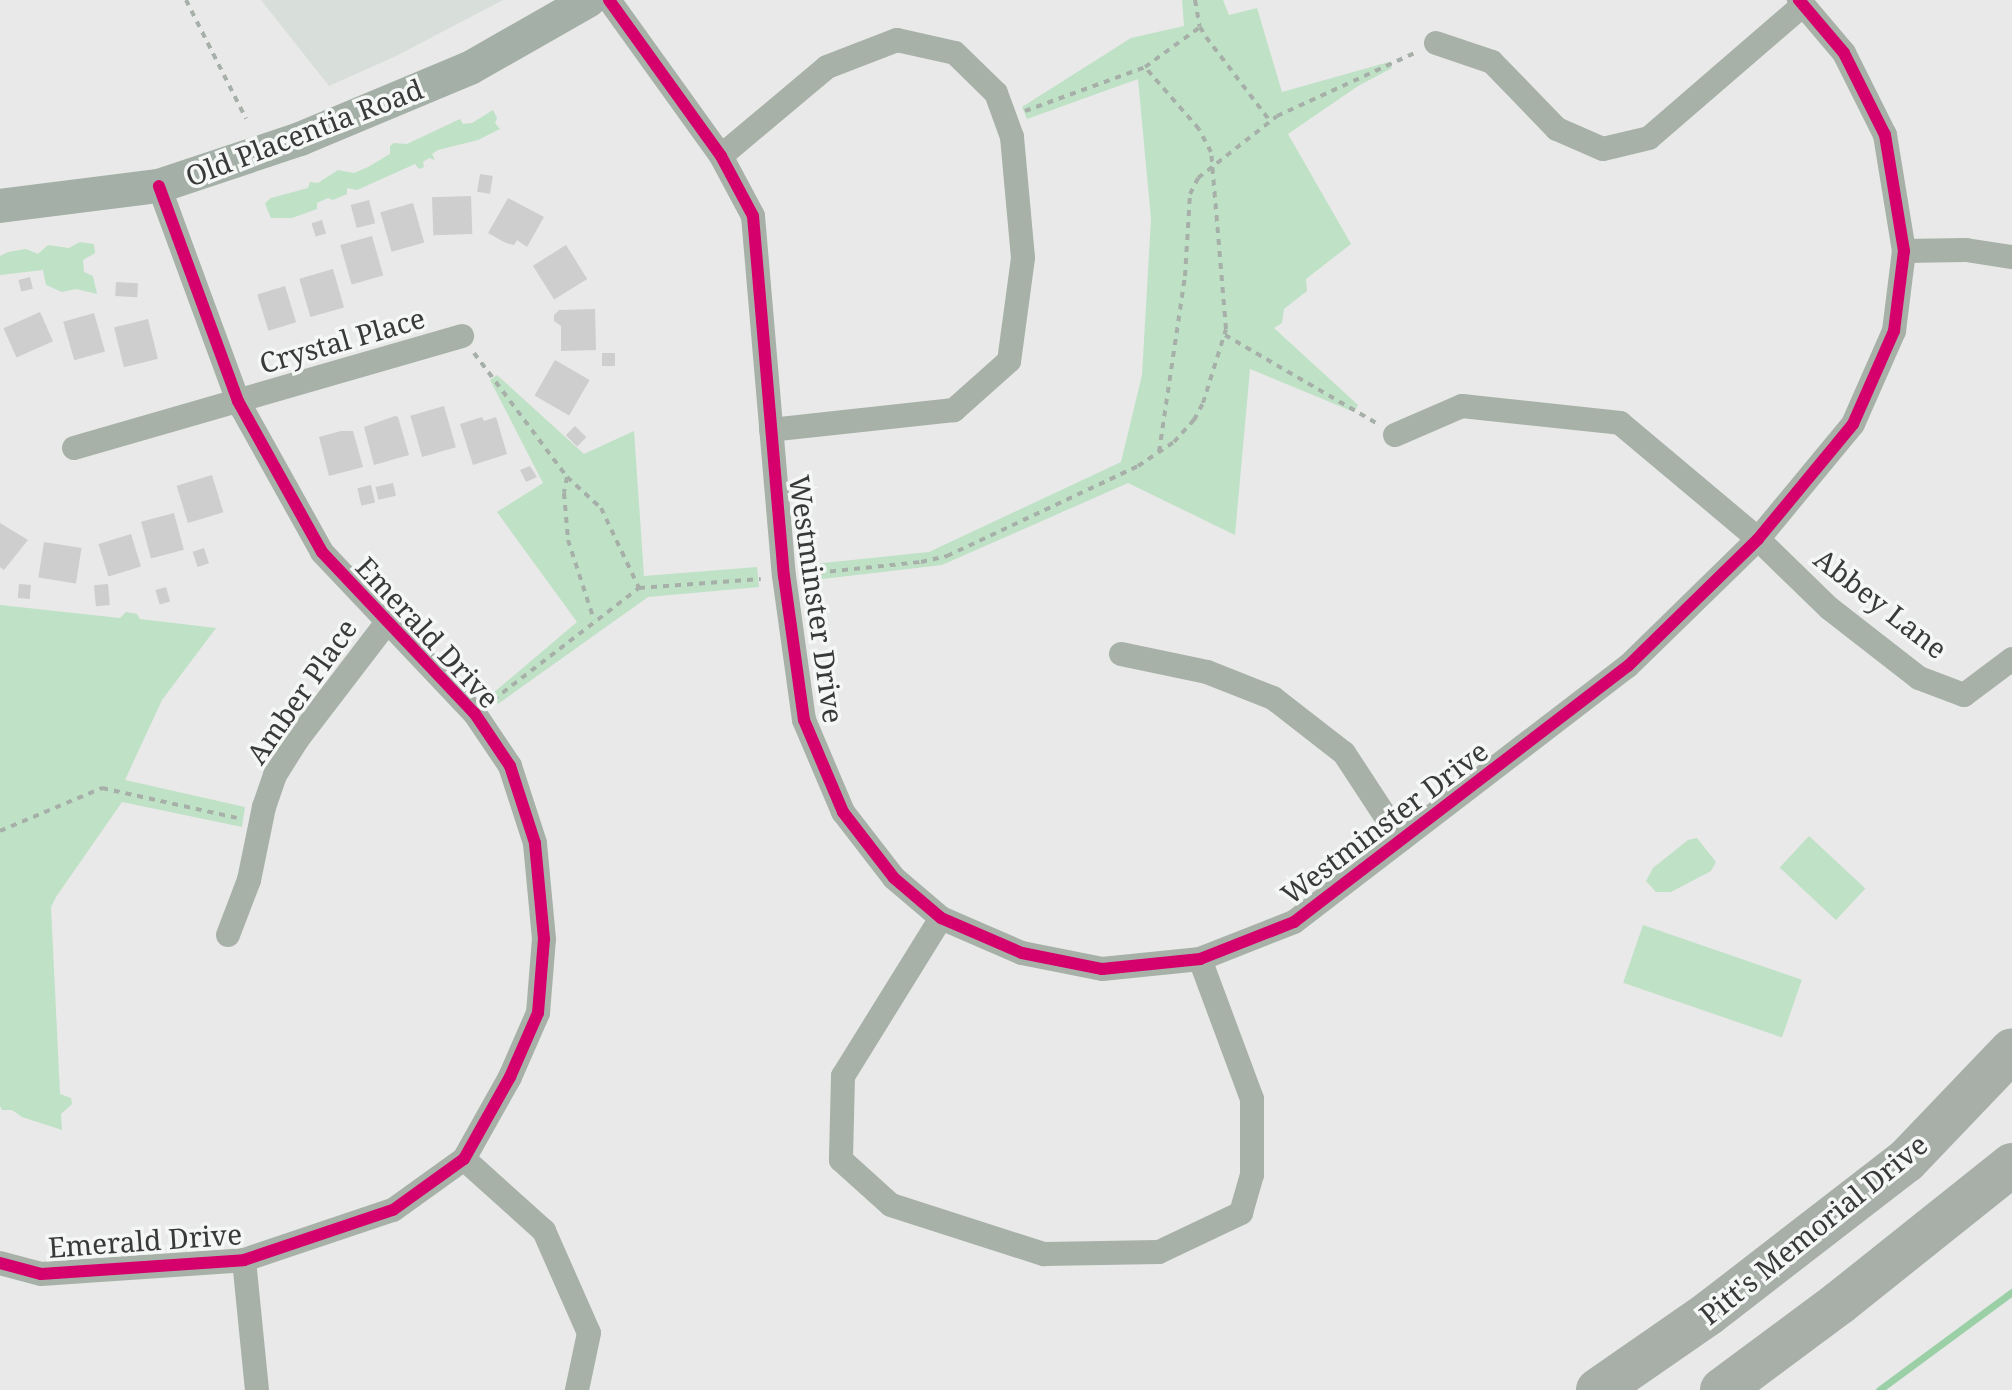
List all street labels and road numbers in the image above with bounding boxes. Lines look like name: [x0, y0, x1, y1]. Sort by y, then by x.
street label: Old Placentia Road: [181, 71, 427, 193]
street label: Crystal Place: [255, 300, 429, 380]
street label: Westminster Drive: [783, 473, 851, 725]
street label: Abbey Lane: [1808, 541, 1954, 665]
street label: Emerald Drive: [350, 550, 506, 714]
street label: Amber Place: [239, 612, 363, 770]
street label: Westminster Drive: [1274, 733, 1494, 911]
street label: Pitt's Memorial Drive: [1692, 1127, 1934, 1331]
street label: Emerald Drive: [47, 1216, 243, 1264]

